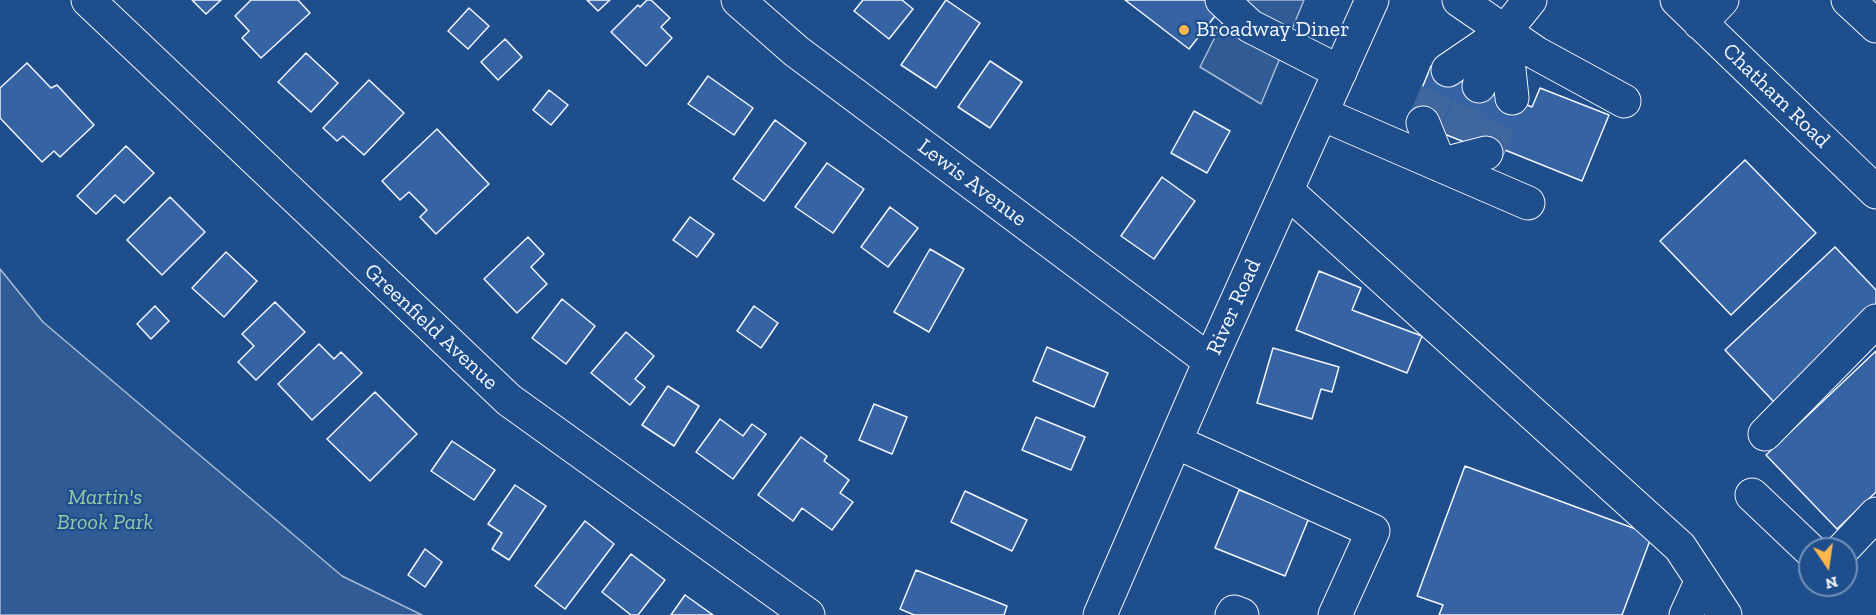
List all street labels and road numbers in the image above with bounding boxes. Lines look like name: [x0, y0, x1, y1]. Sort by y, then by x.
street label: Chatham Road: [1717, 38, 1835, 154]
street label: Lewis Avenue: [912, 133, 1032, 233]
street label: River Road: [1201, 255, 1267, 359]
street label: Greenfield Avenue: [359, 258, 503, 396]

